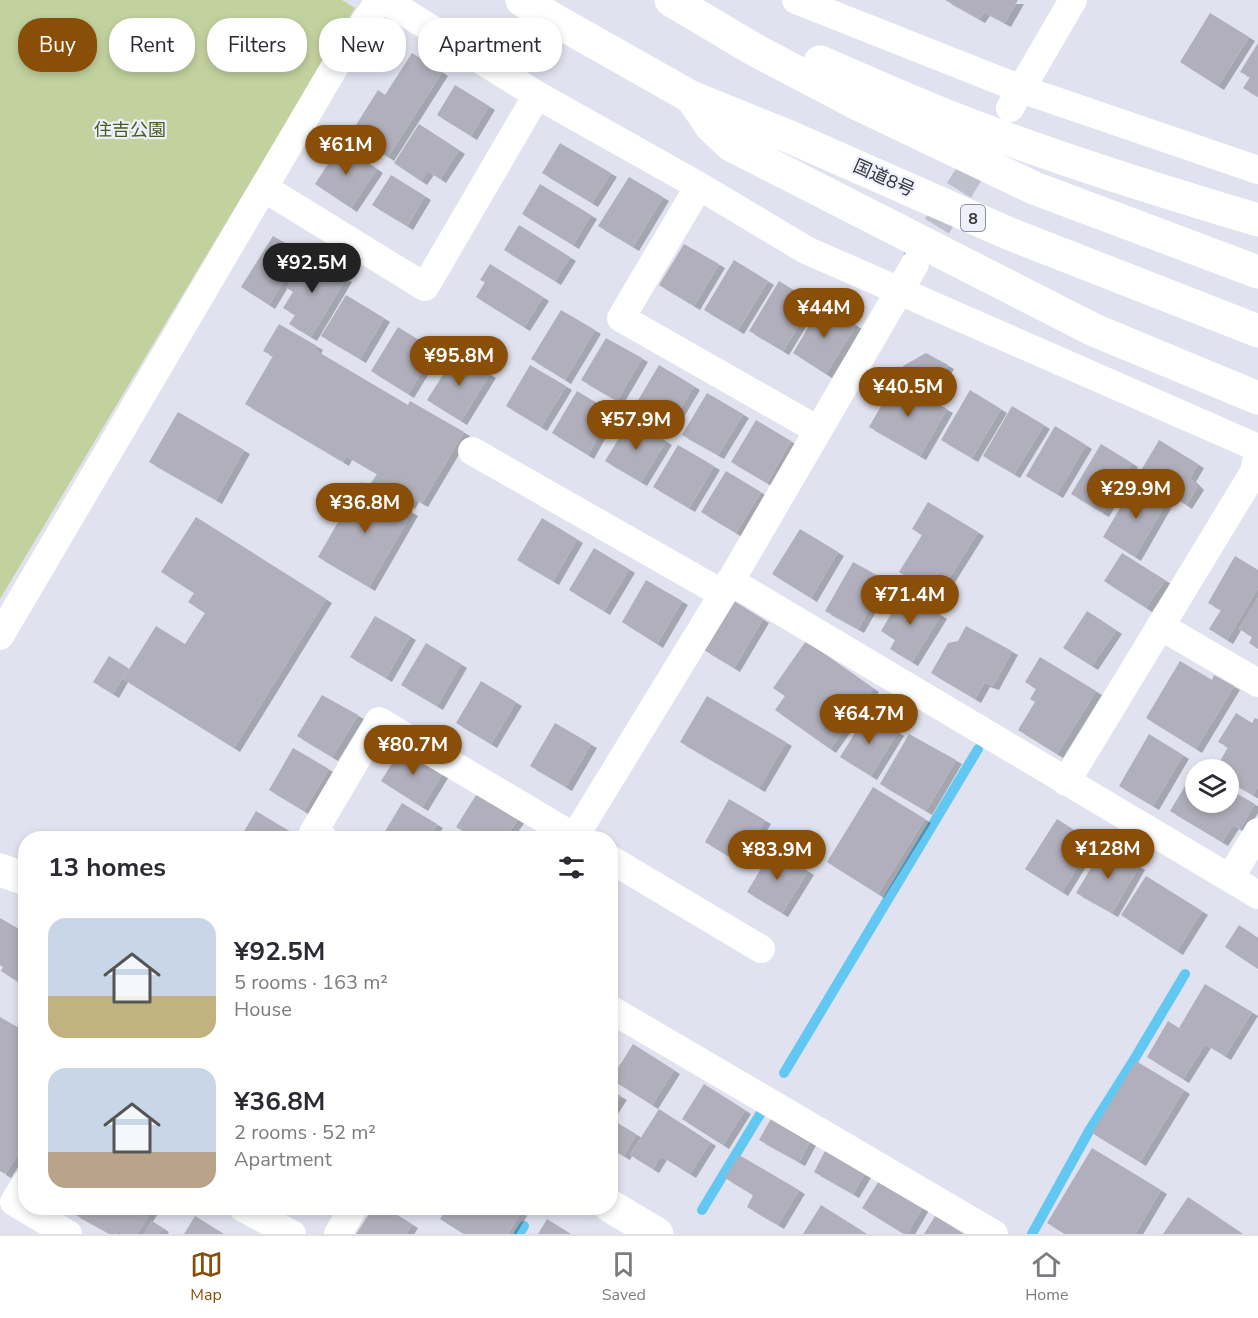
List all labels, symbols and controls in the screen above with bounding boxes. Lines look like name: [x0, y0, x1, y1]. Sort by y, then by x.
chip: Buy: [18, 18, 97, 72]
chip: Rent: [109, 18, 195, 72]
chip: Filters: [207, 18, 307, 72]
chip: New: [319, 18, 406, 72]
chip: Apartment: [418, 18, 562, 72]
park label: 住吉公園: [94, 118, 166, 142]
pin: ¥61M: [310, 125, 382, 176]
text: ¥61M: [319, 131, 373, 158]
street label: 国道8号: [850, 154, 918, 202]
road number: 8: [961, 205, 985, 231]
pin: ¥92.5M: [263, 243, 361, 294]
text: ¥92.5M: [277, 249, 347, 276]
pin: ¥44M: [788, 288, 860, 339]
text: ¥44M: [797, 294, 851, 321]
pin: ¥95.8M: [410, 336, 508, 387]
text: ¥95.8M: [424, 342, 494, 369]
pin: ¥40.5M: [859, 367, 957, 418]
text: ¥40.5M: [873, 373, 943, 400]
pin: ¥57.9M: [587, 400, 685, 451]
text: ¥57.9M: [601, 406, 671, 433]
pin: ¥29.9M: [1087, 469, 1185, 520]
text: ¥29.9M: [1101, 475, 1171, 502]
pin: ¥36.8M: [316, 483, 414, 534]
text: ¥36.8M: [330, 489, 400, 516]
pin: ¥71.4M: [861, 575, 959, 626]
text: ¥71.4M: [875, 581, 945, 608]
pin: ¥64.7M: [820, 694, 918, 745]
text: ¥64.7M: [834, 700, 904, 727]
pin: ¥80.7M: [364, 725, 462, 776]
text: ¥80.7M: [378, 731, 448, 758]
map controls: [1185, 759, 1239, 813]
button: layers: [1185, 759, 1239, 813]
pin: ¥128M: [1066, 829, 1150, 880]
pin: ¥83.9M: [728, 830, 826, 881]
text: ¥128M: [1075, 835, 1141, 862]
text: ¥83.9M: [742, 836, 812, 863]
text: 13 homes: [48, 850, 166, 885]
icon: filters: [555, 851, 588, 884]
text: ¥92.5M: [234, 934, 325, 969]
icon: home: [96, 942, 168, 1014]
text: 5 rooms · 163 m²: [234, 969, 388, 996]
text: House: [234, 996, 292, 1023]
text: ¥36.8M: [234, 1084, 325, 1119]
icon: home: [96, 1092, 168, 1164]
text: 2 rooms · 52 m²: [234, 1119, 376, 1146]
text: Apartment: [234, 1146, 332, 1173]
tab: Map: [190, 1248, 223, 1306]
tab: Saved: [602, 1248, 646, 1306]
tab: Home: [1025, 1248, 1068, 1306]

